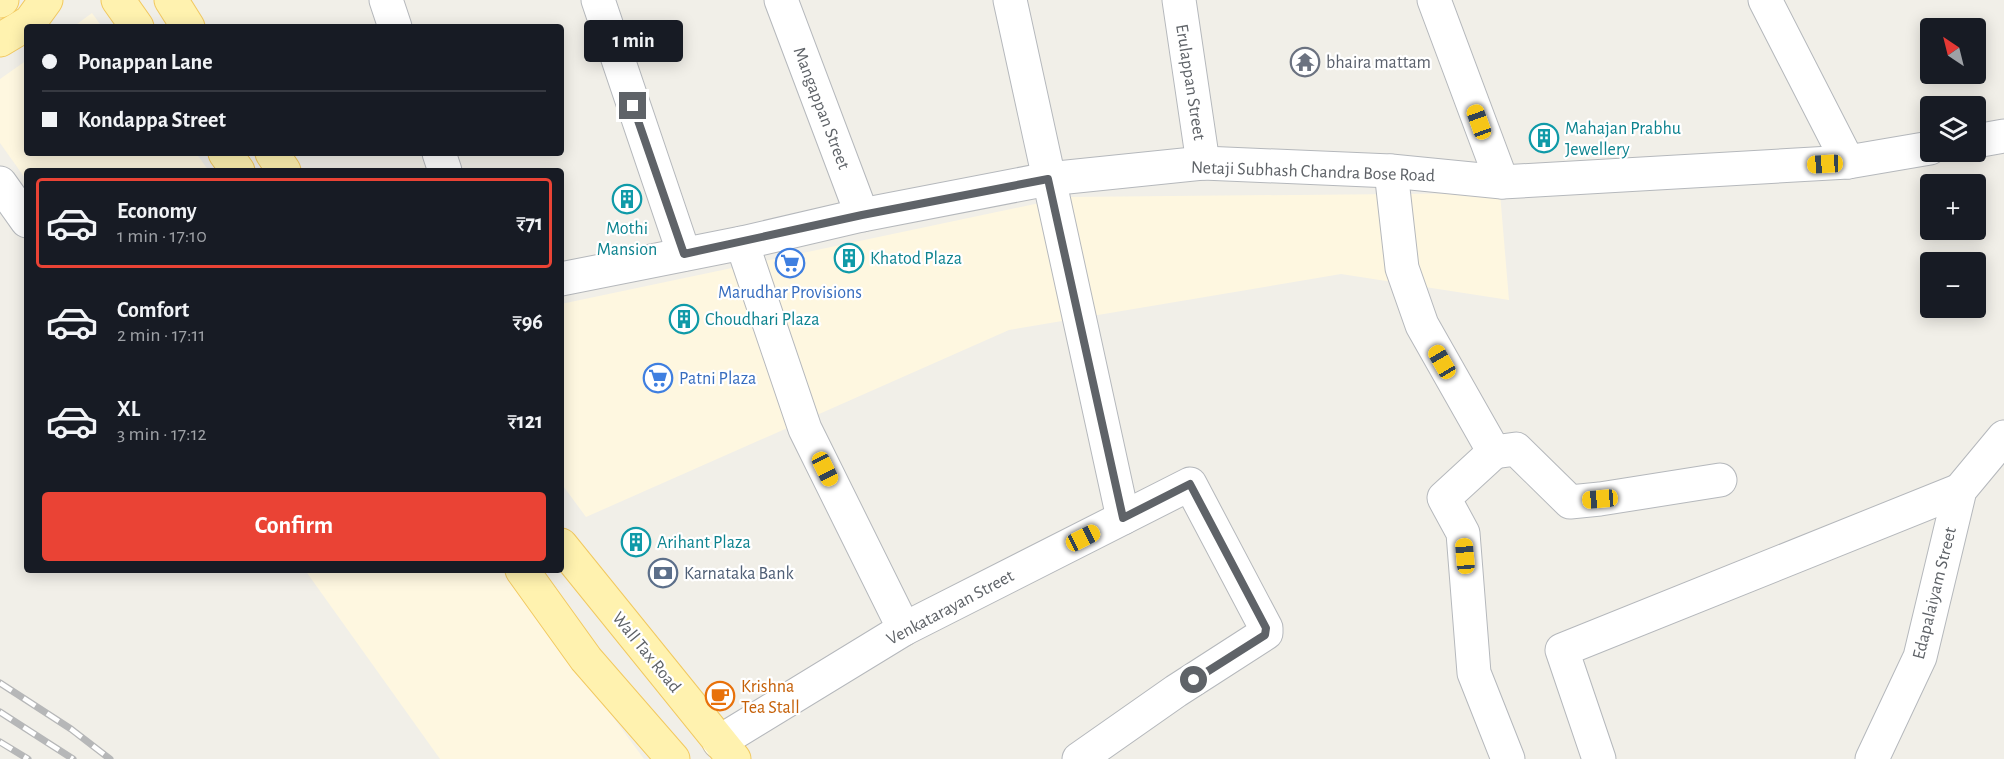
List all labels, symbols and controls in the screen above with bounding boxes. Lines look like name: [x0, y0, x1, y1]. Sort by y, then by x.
north arrow: [1920, 18, 1986, 84]
map controls: [1920, 18, 1986, 318]
callout: 1 min: [584, 19, 682, 61]
street label: Erulappan Street: [1172, 23, 1208, 142]
text: 1 min: [612, 31, 655, 51]
street label: Mangappan Street: [789, 45, 853, 172]
temple icon: bhaira mattam: [1289, 46, 1321, 78]
text: Ponappan Lane: [78, 51, 213, 73]
place label: bhaira mattam: [1326, 54, 1431, 72]
route end: [619, 92, 646, 119]
button: layers: [1920, 96, 1986, 162]
car: [1464, 102, 1494, 142]
text: Kondappa Street: [78, 109, 226, 131]
place label: Mahajan Prabhu Jewellery: [1565, 120, 1681, 159]
building icon: Mahajan Prabhu Jewellery: [1528, 122, 1560, 154]
car: [1807, 154, 1843, 174]
street label: Netaji Subhash Chandra Bose Road: [1191, 159, 1435, 185]
button: +: [1920, 174, 1986, 240]
building icon: Mothi Mansion: [611, 183, 643, 215]
icon: car: [45, 196, 99, 250]
text: Economy: [117, 200, 197, 222]
text: ₹71: [516, 212, 543, 234]
place label: Mothi Mansion: [597, 220, 657, 259]
text: 1 min · 17:10: [117, 226, 207, 246]
building icon: Khatod Plaza: [833, 242, 865, 274]
supermarket icon: Marudhar Provisions: [774, 247, 806, 279]
place label: Khatod Plaza: [870, 250, 962, 268]
button: −: [1920, 252, 1986, 318]
place label: Marudhar Provisions: [718, 284, 862, 302]
icon: car: [45, 295, 99, 349]
text: Comfort: [117, 299, 189, 321]
building icon: Choudhari Plaza: [668, 303, 700, 335]
text: ₹96: [513, 311, 543, 333]
place label: Choudhari Plaza: [705, 311, 820, 329]
text: 2 min · 17:11: [117, 325, 205, 345]
car: [1425, 342, 1459, 382]
supermarket icon: Patni Plaza: [642, 362, 674, 394]
place label: Patni Plaza: [679, 370, 756, 388]
icon: car: [45, 394, 99, 448]
text: XL: [117, 398, 140, 420]
text: ₹121: [508, 410, 543, 432]
text: 3 min · 17:12: [117, 424, 207, 444]
car: [809, 449, 841, 489]
car: [1581, 488, 1619, 510]
button: Confirm: [42, 492, 546, 561]
car: [1063, 522, 1103, 554]
street label: Edapalaiyam Street: [1910, 525, 1960, 661]
building icon: Arihant Plaza: [620, 526, 652, 558]
place label: Arihant Plaza: [657, 534, 751, 552]
car: [1454, 537, 1476, 575]
bank icon: Karnataka Bank: [647, 557, 679, 589]
place label: Karnataka Bank: [684, 565, 795, 583]
street label: Venkatarayan Street: [884, 567, 1017, 649]
street label: Wall Tax Road: [608, 609, 684, 696]
route start: [1180, 666, 1207, 693]
place label: Krishna Tea Stall: [741, 678, 800, 717]
cafe icon: Krishna Tea Stall: [704, 680, 736, 712]

